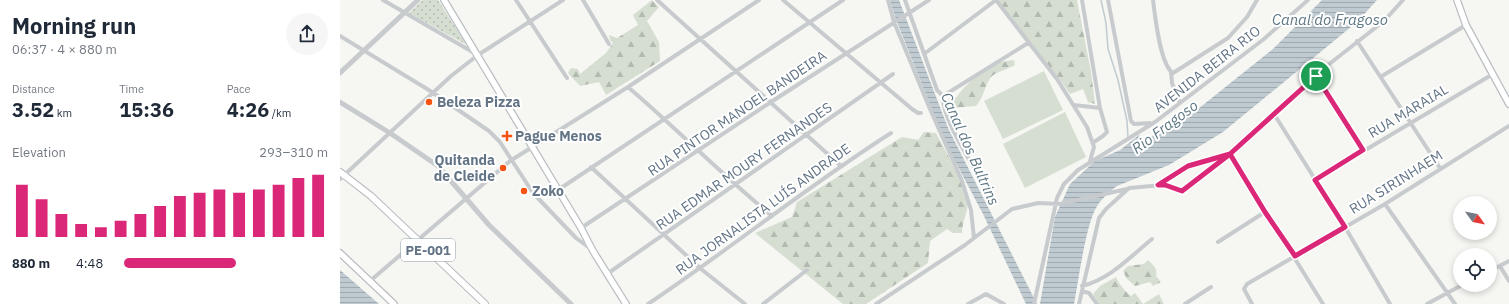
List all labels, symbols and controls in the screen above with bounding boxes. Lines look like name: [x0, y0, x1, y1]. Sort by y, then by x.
water label: Canal do Fragoso: [1272, 10, 1388, 29]
text: Morning run: [12, 11, 136, 40]
button: share: [286, 13, 328, 55]
street label: AVENIDA BEIRA RIO: [1150, 22, 1264, 116]
text: 06:37 · 4 × 880 m: [12, 41, 117, 58]
street label: RUA PINTOR MANOEL BANDEIRA: [644, 46, 830, 180]
pin: [1299, 59, 1333, 93]
icon: arrive: [1305, 65, 1327, 87]
street label: RUA MARAIAL: [1365, 80, 1451, 142]
text: Distance: [12, 82, 55, 96]
text: Time: [119, 82, 144, 96]
text: Pace: [227, 82, 251, 96]
water label: Canal dos Bultrins: [937, 89, 1004, 208]
place label: Beleza Pizza: [437, 93, 520, 111]
water label: Rio Fragoso: [1128, 95, 1202, 158]
text: 3.52: [12, 96, 54, 123]
text: 15:36: [119, 96, 174, 123]
text: 4:26: [227, 96, 269, 123]
marker: Beleza Pizza: [424, 97, 434, 107]
street label: RUA EDMAR MOURY FERNANDES: [653, 98, 835, 234]
text: km: [54, 106, 72, 120]
text: /km: [269, 106, 291, 120]
place label: Pague Menos: [515, 127, 602, 145]
marker: Pague Menos: [502, 131, 512, 141]
street label: RUA JORNALISTA LUÍS ANDRADE: [671, 139, 854, 279]
text: Elevation: [12, 144, 66, 161]
text: 293–310 m: [259, 144, 328, 161]
street label: RUA SIRINHAEM: [1346, 146, 1446, 218]
place label: Quitanda de Cleide: [434, 151, 495, 185]
marker: Quitanda de Cleide: [498, 163, 508, 173]
place label: Zoko: [532, 182, 564, 200]
marker: Zoko: [519, 186, 529, 196]
north arrow: [1453, 196, 1497, 240]
map controls: [1453, 196, 1497, 292]
road number: PE-001: [401, 239, 455, 261]
button: locate: [1453, 248, 1497, 292]
text: 880 m: [12, 255, 50, 272]
text: 4:48: [76, 255, 103, 272]

